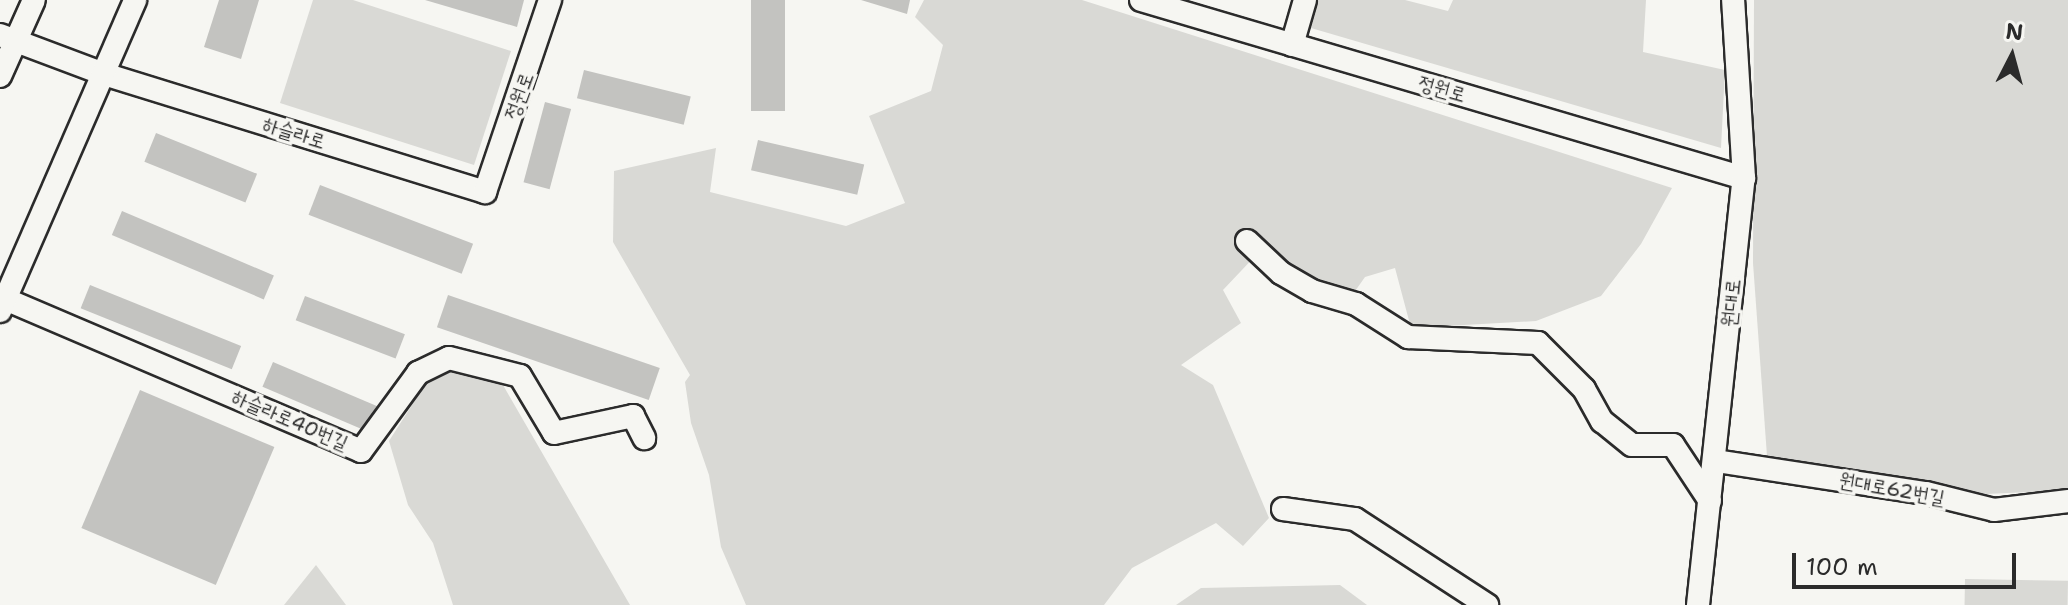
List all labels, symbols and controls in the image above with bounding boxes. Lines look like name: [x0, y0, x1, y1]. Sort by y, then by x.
north arrow: [1972, 16, 2052, 96]
text: N: [2004, 16, 2025, 47]
street label: 정원로: [499, 69, 539, 123]
street label: 정원로: [1415, 71, 1469, 107]
street label: 하슬라로: [260, 112, 328, 154]
street label: 원대로: [1717, 278, 1745, 328]
street label: 하슬라로40번길: [228, 385, 352, 455]
street label: 원대로62번길: [1837, 468, 1947, 510]
scale bar: [1796, 537, 2020, 587]
text: 100 m: [1806, 551, 1878, 583]

